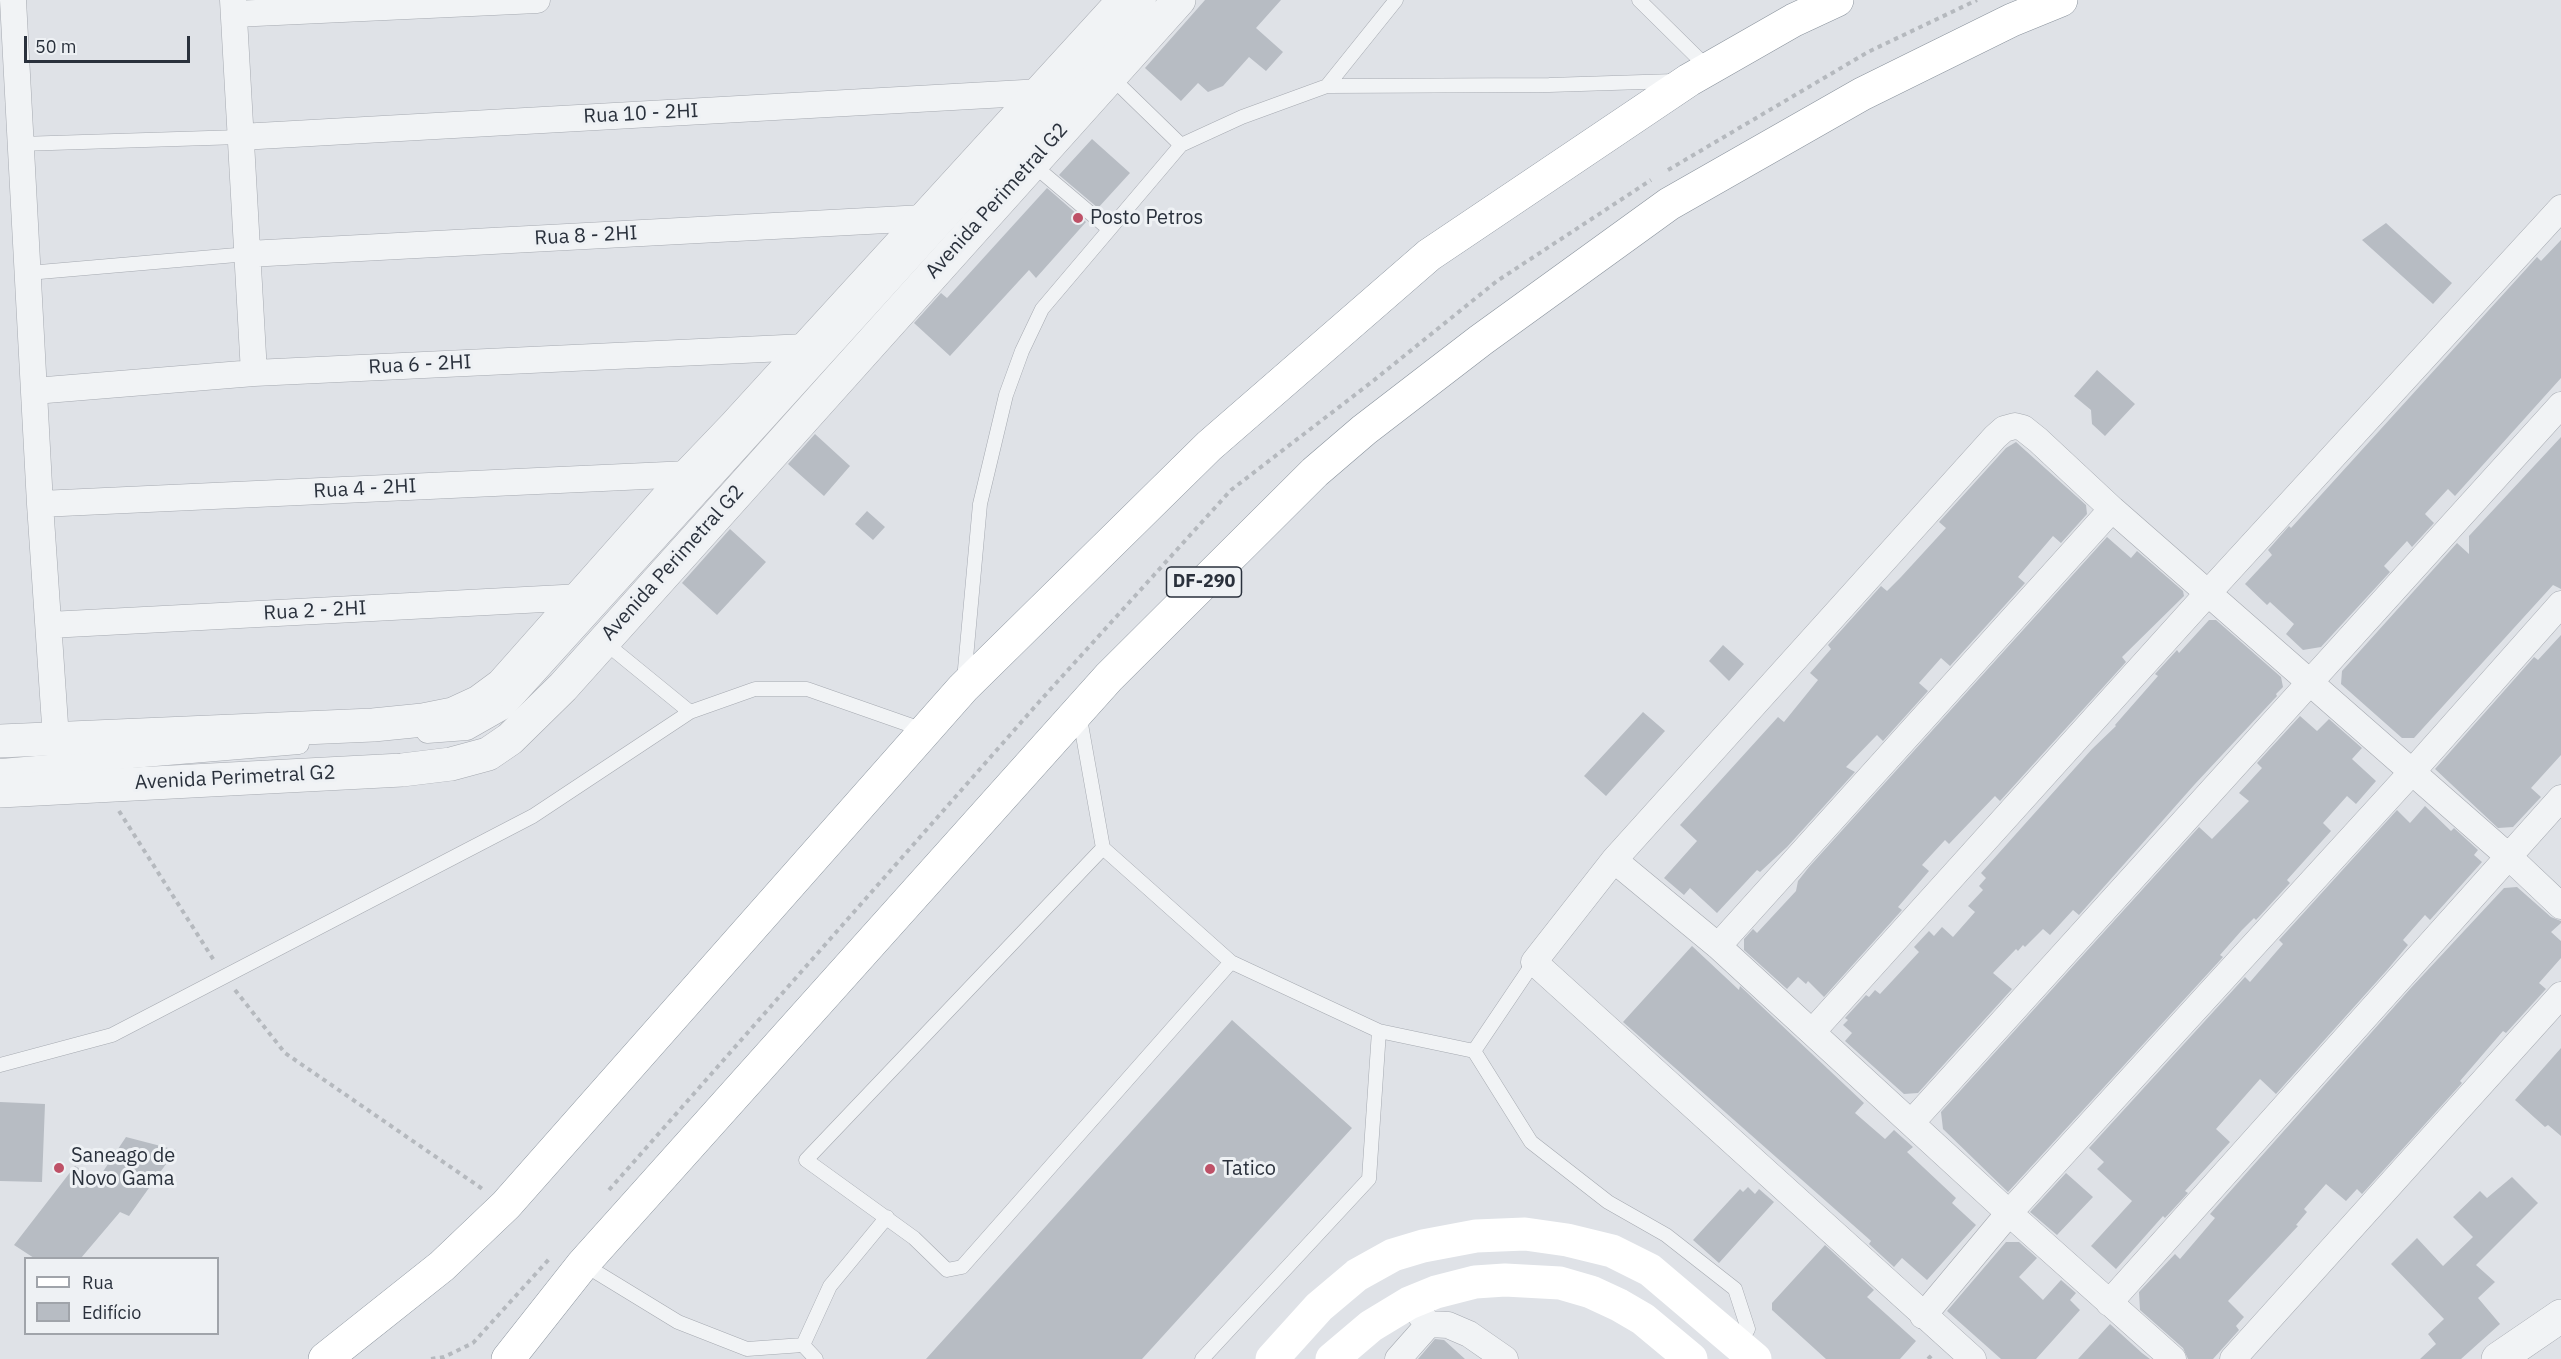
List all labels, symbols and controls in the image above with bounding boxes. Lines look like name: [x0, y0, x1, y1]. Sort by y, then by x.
scale bar: [27, 24, 194, 62]
text: 50 m: [35, 35, 77, 58]
street label: Rua 10 - 2HI: [583, 99, 699, 129]
street label: Avenida Perimetral G2: [921, 118, 1073, 284]
place label: Posto Petros: [1090, 206, 1203, 230]
marker: Posto Petros: [1071, 211, 1085, 225]
street label: Rua 8 - 2HI: [534, 221, 638, 251]
street label: Rua 6 - 2HI: [368, 350, 472, 380]
street label: Rua 4 - 2HI: [313, 474, 417, 504]
street label: Avenida Perimetral G2: [597, 480, 749, 646]
road number: DF-290: [1166, 567, 1242, 597]
street label: Rua 2 - 2HI: [263, 596, 367, 626]
street label: Avenida Perimetral G2: [134, 761, 336, 795]
place label: Saneago de Novo Gama: [71, 1144, 175, 1191]
place label: Tatico: [1222, 1157, 1276, 1181]
marker: Saneago de Novo Gama: [52, 1161, 66, 1175]
marker: Tatico: [1203, 1162, 1217, 1176]
legend: [24, 1257, 219, 1335]
text: Rua: [82, 1271, 113, 1294]
text: Edifício: [82, 1301, 141, 1324]

